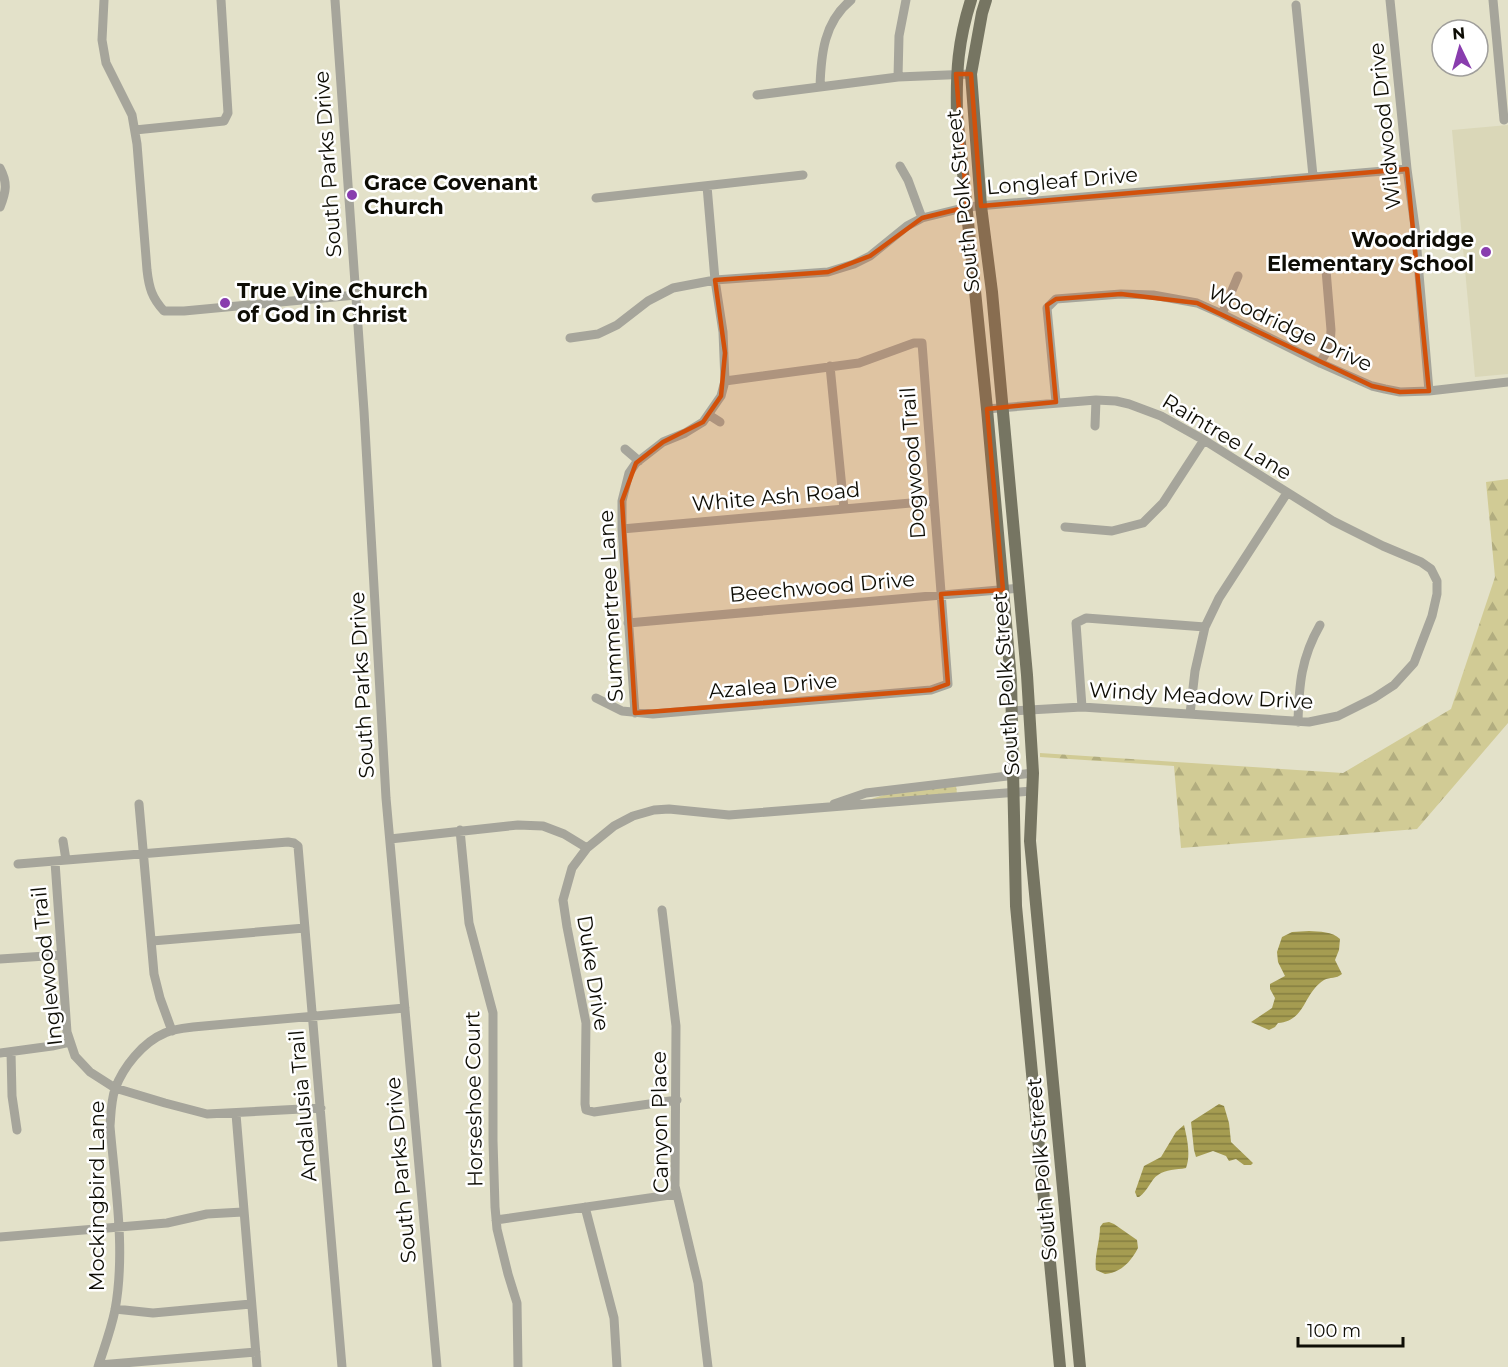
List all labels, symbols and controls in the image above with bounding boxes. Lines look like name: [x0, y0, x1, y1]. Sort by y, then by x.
north arrow: [1430, 18, 1490, 78]
text: N: [1451, 24, 1466, 44]
street label: Wildwood Drive: [1363, 41, 1406, 211]
street label: South Parks Drive: [309, 70, 346, 258]
street label: South Polk Street: [940, 108, 985, 294]
street label: Longleaf Drive: [985, 161, 1139, 200]
place label: Grace Covenant Church: [364, 170, 538, 219]
marker: Grace Covenant Church: [345, 188, 359, 202]
place label: Woodridge Elementary School: [1267, 227, 1474, 276]
marker: Woodridge Elementary School: [1479, 245, 1493, 259]
place label: True Vine Church of God in Christ: [237, 278, 428, 327]
street label: Woodridge Drive: [1204, 279, 1376, 377]
marker: True Vine Church of God in Christ: [218, 296, 232, 310]
street label: Dogwood Trail: [895, 386, 930, 540]
street label: Raintree Lane: [1158, 388, 1296, 485]
street label: White Ash Road: [691, 477, 861, 516]
street label: Summertree Lane: [593, 509, 628, 703]
street label: Beechwood Drive: [728, 566, 916, 607]
street label: South Parks Drive: [344, 591, 379, 779]
street label: South Polk Street: [987, 592, 1024, 776]
street label: Azalea Drive: [708, 667, 838, 704]
street label: Windy Meadow Drive: [1088, 677, 1314, 714]
street label: Inglewood Trail: [26, 885, 67, 1047]
street label: Duke Drive: [572, 913, 615, 1033]
street label: Horseshoe Court: [459, 1011, 488, 1187]
street label: Andalusia Trail: [283, 1029, 322, 1183]
street label: Canyon Place: [646, 1051, 673, 1193]
street label: South Parks Drive: [380, 1076, 421, 1264]
street label: South Polk Street: [1021, 1077, 1062, 1262]
street label: Mockingbird Lane: [84, 1100, 109, 1292]
scale bar: [1298, 1310, 1403, 1348]
text: 100 m: [1307, 1320, 1361, 1342]

